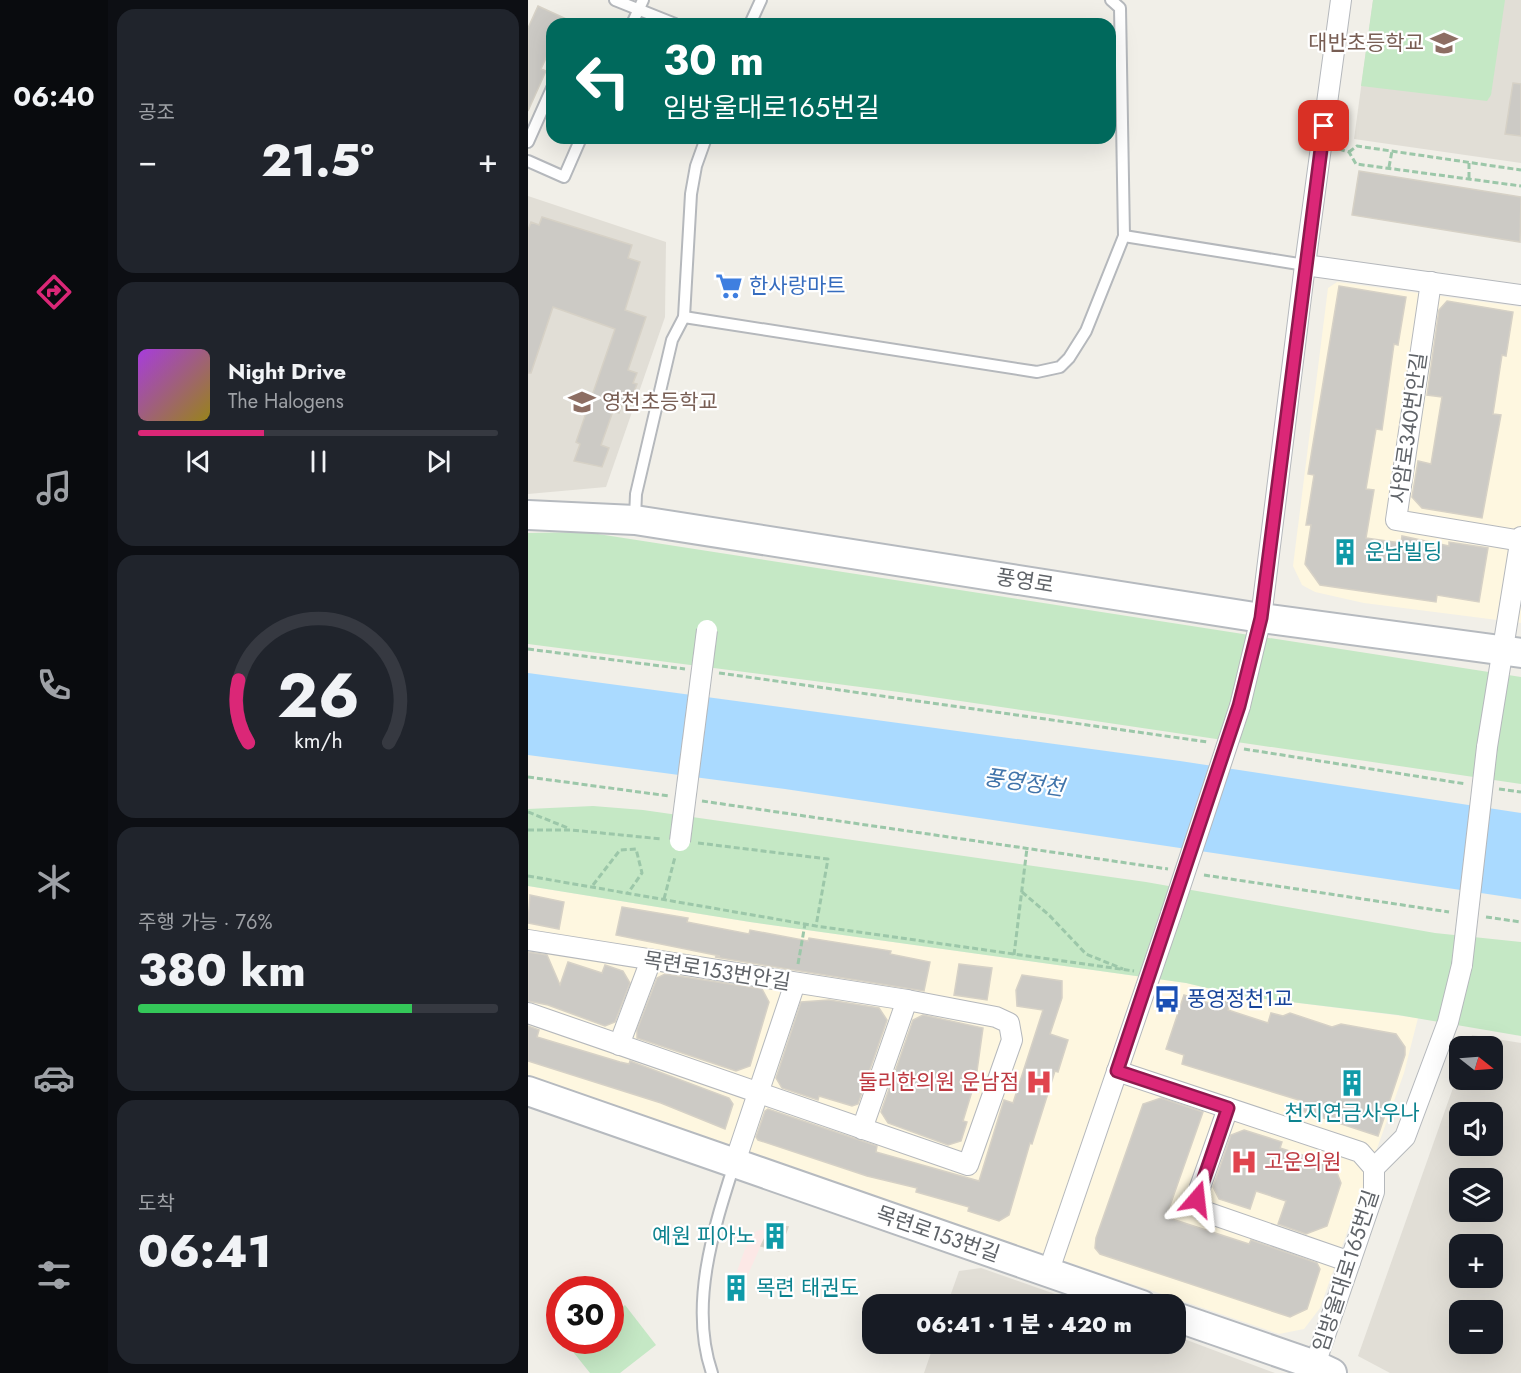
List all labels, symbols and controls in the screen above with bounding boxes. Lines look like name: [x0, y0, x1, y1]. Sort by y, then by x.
place label: 대반초등학교: [1308, 28, 1424, 58]
school or university icon: 대반초등학교: [1429, 28, 1459, 58]
text: 30 m: [663, 30, 764, 91]
icon: left: [564, 42, 642, 120]
text: 06:40: [13, 77, 95, 116]
text: 임방울대로165번길: [663, 88, 880, 127]
text: 공조: [138, 98, 175, 127]
pin: [1298, 100, 1349, 151]
icon: arrive: [1307, 109, 1340, 142]
text: 21.5°: [261, 128, 374, 193]
text: −: [138, 137, 157, 184]
text: +: [478, 137, 498, 184]
icon: directions: [33, 271, 75, 313]
supermarket icon: 한사랑마트: [714, 271, 744, 301]
place label: 한사랑마트: [749, 271, 846, 301]
street label: 사암로340번안길: [1384, 351, 1434, 505]
text: Night Drive: [228, 355, 346, 387]
text: The Halogens: [228, 387, 344, 416]
school or university icon: 영천초등학교: [567, 387, 597, 417]
place label: 영천초등학교: [602, 387, 718, 417]
icon: previous: [182, 445, 215, 478]
icon: pause: [302, 445, 335, 478]
icon: next: [422, 445, 455, 478]
icon: music: [33, 467, 75, 509]
building icon: 운남빌딩: [1330, 537, 1360, 567]
place label: 운남빌딩: [1365, 537, 1442, 567]
street label: 풍영로: [994, 562, 1056, 600]
text: 26: [277, 651, 359, 741]
icon: phone: [33, 664, 75, 706]
text: km/h: [294, 726, 342, 757]
water label: 풍영정천: [982, 761, 1069, 804]
icon: climate: [33, 861, 75, 903]
text: 주행 가능 · 76%: [138, 908, 273, 937]
text: 380 km: [138, 938, 306, 1003]
street label: 목련로153번안길: [641, 945, 793, 997]
bus stop icon: 풍영정천1교: [1152, 984, 1182, 1014]
place label: 풍영정천1교: [1187, 984, 1293, 1014]
north arrow: [1449, 1036, 1503, 1090]
map controls: [1449, 1036, 1503, 1354]
icon: car: [33, 1057, 75, 1099]
place label: 둘리한의원 운남점: [858, 1067, 1019, 1097]
hospital icon: 둘리한의원 운남점: [1024, 1067, 1054, 1097]
building icon: 천지연금사우나: [1337, 1068, 1367, 1098]
place label: 천지연금사우나: [1284, 1098, 1420, 1128]
button: sound: [1449, 1102, 1503, 1156]
hospital icon: 고운의원: [1229, 1147, 1259, 1177]
place label: 고운의원: [1264, 1147, 1341, 1177]
position arrow: [1165, 1167, 1229, 1231]
button: layers: [1449, 1168, 1503, 1222]
street label: 임방울대로165번길: [1306, 1186, 1386, 1356]
text: 도착: [138, 1189, 175, 1218]
street label: 목련로153번길: [872, 1199, 1004, 1269]
text: 06:41: [138, 1219, 271, 1284]
place label: 예원 피아노: [652, 1221, 755, 1251]
building icon: 예원 피아노: [760, 1221, 790, 1251]
button: +: [1449, 1234, 1503, 1288]
icon: filters: [33, 1254, 75, 1296]
building icon: 목련 태권도: [721, 1273, 751, 1303]
place label: 목련 태권도: [756, 1273, 859, 1303]
speed limit sign: 30: [546, 1276, 624, 1354]
button: −: [1449, 1300, 1503, 1354]
text: 06:41 · 1 분 · 420 m: [916, 1308, 1132, 1340]

